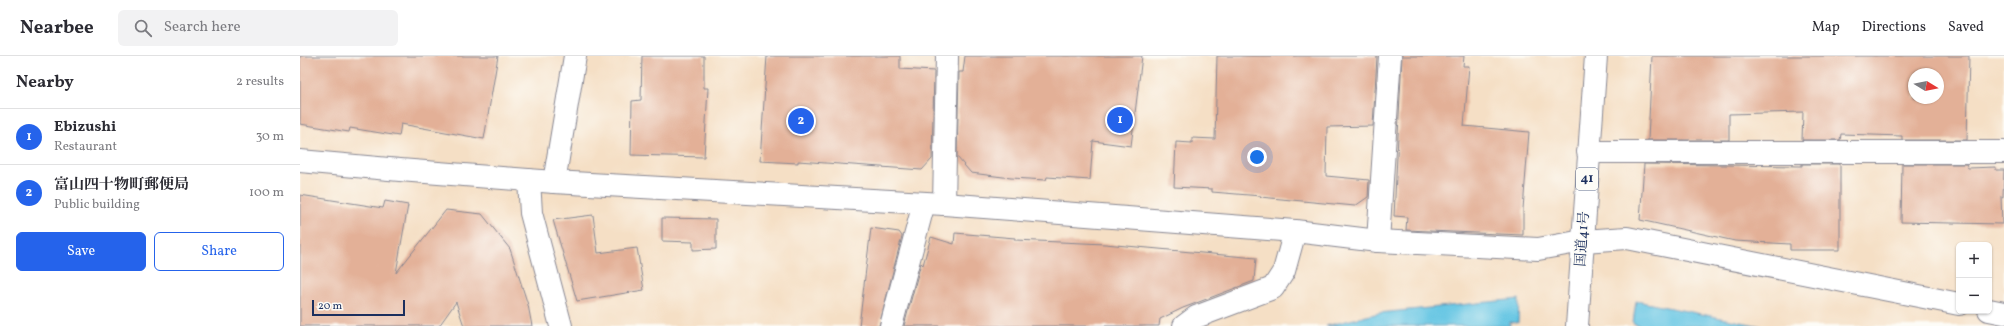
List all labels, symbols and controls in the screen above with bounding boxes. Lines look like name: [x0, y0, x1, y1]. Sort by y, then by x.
search box: [118, 10, 398, 46]
text: Nearbee: [20, 15, 94, 41]
icon: search: [132, 17, 154, 39]
text: Search here: [164, 17, 241, 38]
text: Map: [1812, 18, 1840, 37]
text: Directions: [1862, 18, 1926, 37]
text: Saved: [1948, 18, 1984, 37]
north arrow: [1908, 68, 1944, 104]
text: Nearby: [16, 71, 74, 94]
text: 2 results: [236, 73, 284, 91]
pin: 1: [1107, 105, 1133, 135]
pin: 2: [788, 106, 814, 136]
text: Ebizushi: [54, 117, 116, 138]
text: 1: [26, 128, 32, 146]
text: 30 m: [256, 128, 284, 146]
text: Restaurant: [54, 138, 117, 156]
your location: [1247, 147, 1267, 167]
road number: 41: [1576, 168, 1598, 190]
text: 富山四十物町郵便局: [54, 175, 189, 196]
text: 2: [26, 184, 32, 202]
text: 100 m: [249, 184, 284, 202]
text: Public building: [54, 196, 140, 214]
street label: 国道41号: [1572, 211, 1594, 267]
button: Save: [16, 232, 146, 271]
button: Share: [154, 232, 284, 271]
map controls: [1956, 242, 1992, 314]
button: +: [1956, 242, 1992, 278]
button: −: [1956, 278, 1992, 314]
scale bar: [312, 298, 405, 317]
text: 20 m: [318, 299, 342, 314]

